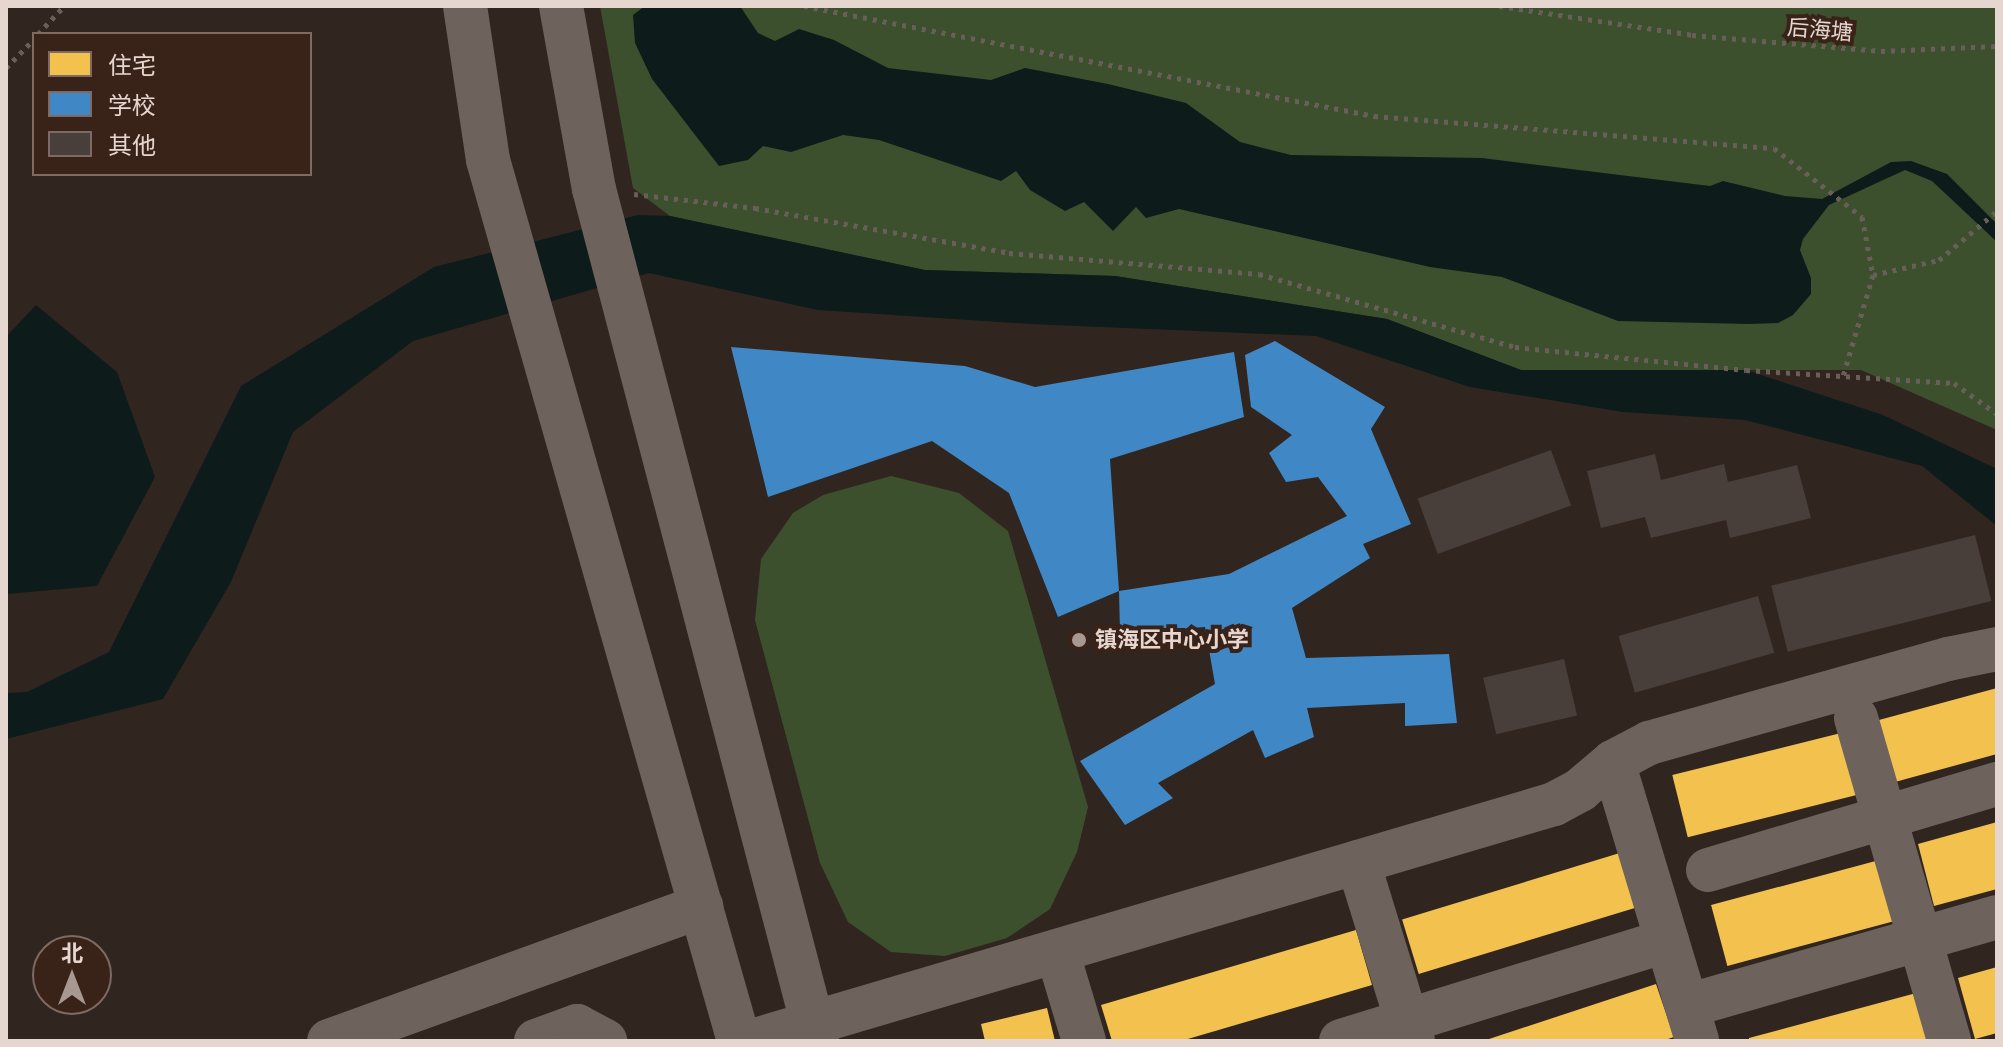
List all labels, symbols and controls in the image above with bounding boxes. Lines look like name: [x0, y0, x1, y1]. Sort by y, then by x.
street label: 后海塘: [1786, 14, 1854, 46]
legend: [32, 32, 312, 176]
text: 住宅: [108, 49, 156, 82]
text: 学校: [108, 89, 156, 122]
text: 其他: [108, 129, 156, 162]
place label: 镇海区中心小学: [1095, 627, 1249, 653]
marker: 镇海区中心小学: [1070, 631, 1088, 649]
north arrow: [32, 935, 112, 1015]
text: 北: [61, 938, 83, 968]

